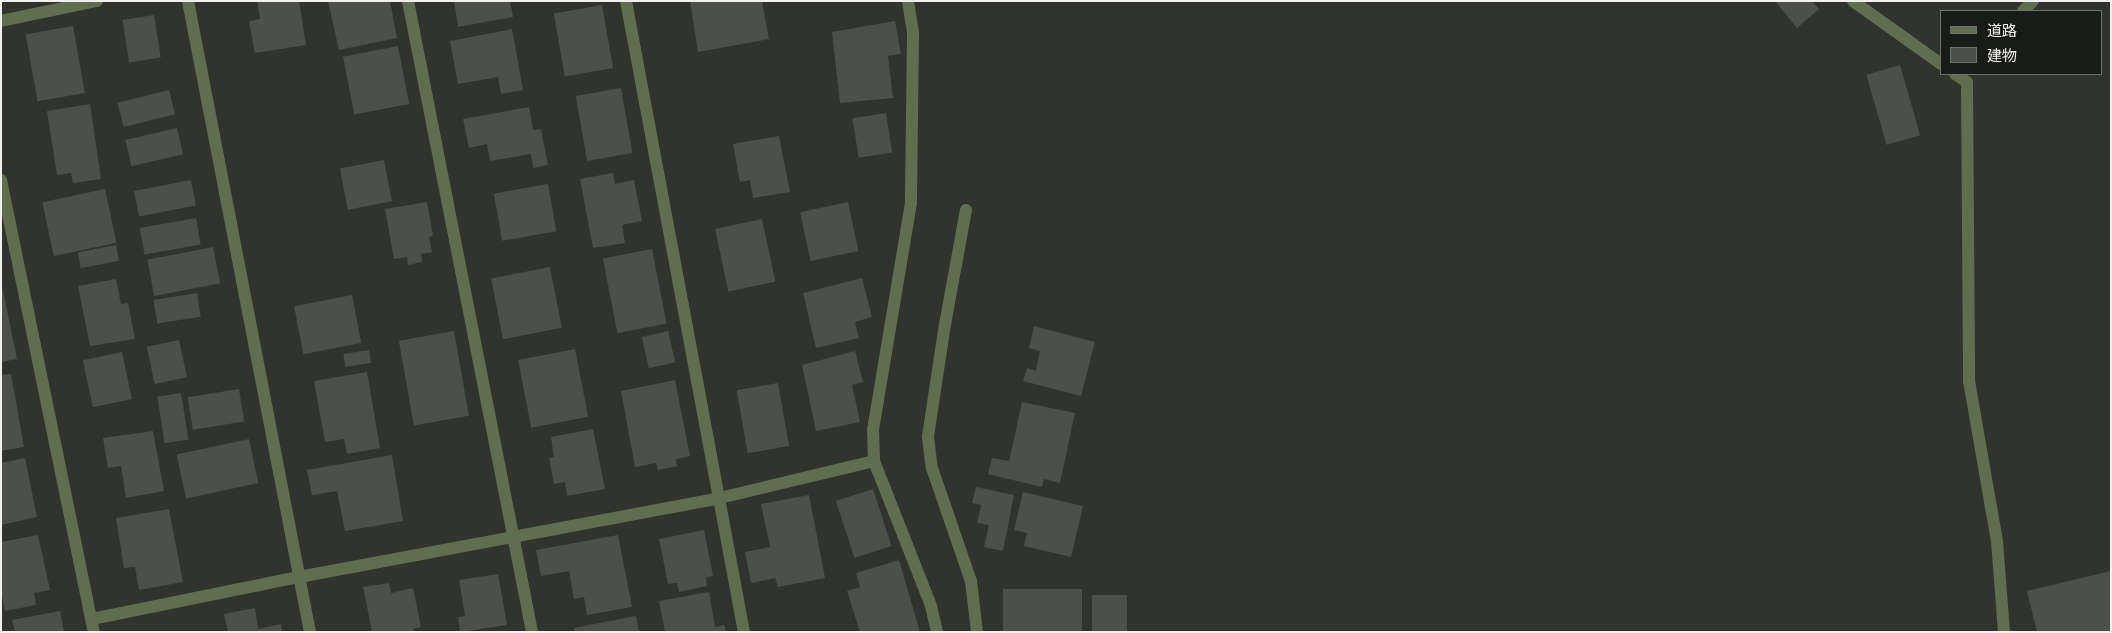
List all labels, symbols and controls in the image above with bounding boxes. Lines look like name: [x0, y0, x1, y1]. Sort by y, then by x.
legend: [1940, 10, 2102, 75]
text: 道路: [1987, 22, 2017, 39]
text: 建物: [1987, 47, 2017, 64]

